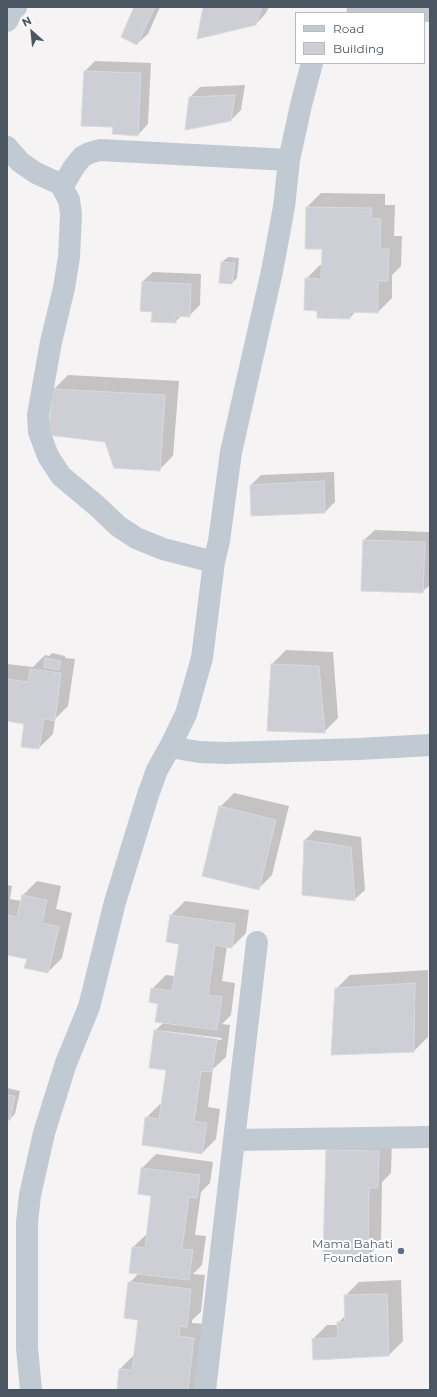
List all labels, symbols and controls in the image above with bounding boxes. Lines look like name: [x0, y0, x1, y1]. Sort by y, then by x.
north arrow: [12, 12, 52, 52]
legend: [295, 12, 425, 64]
text: N: [19, 13, 34, 30]
text: Road: [333, 21, 364, 36]
text: Building: [333, 41, 384, 56]
place label: Mama Bahati Foundation: [312, 1237, 393, 1265]
marker: Mama Bahati Foundation: [396, 1246, 406, 1256]

